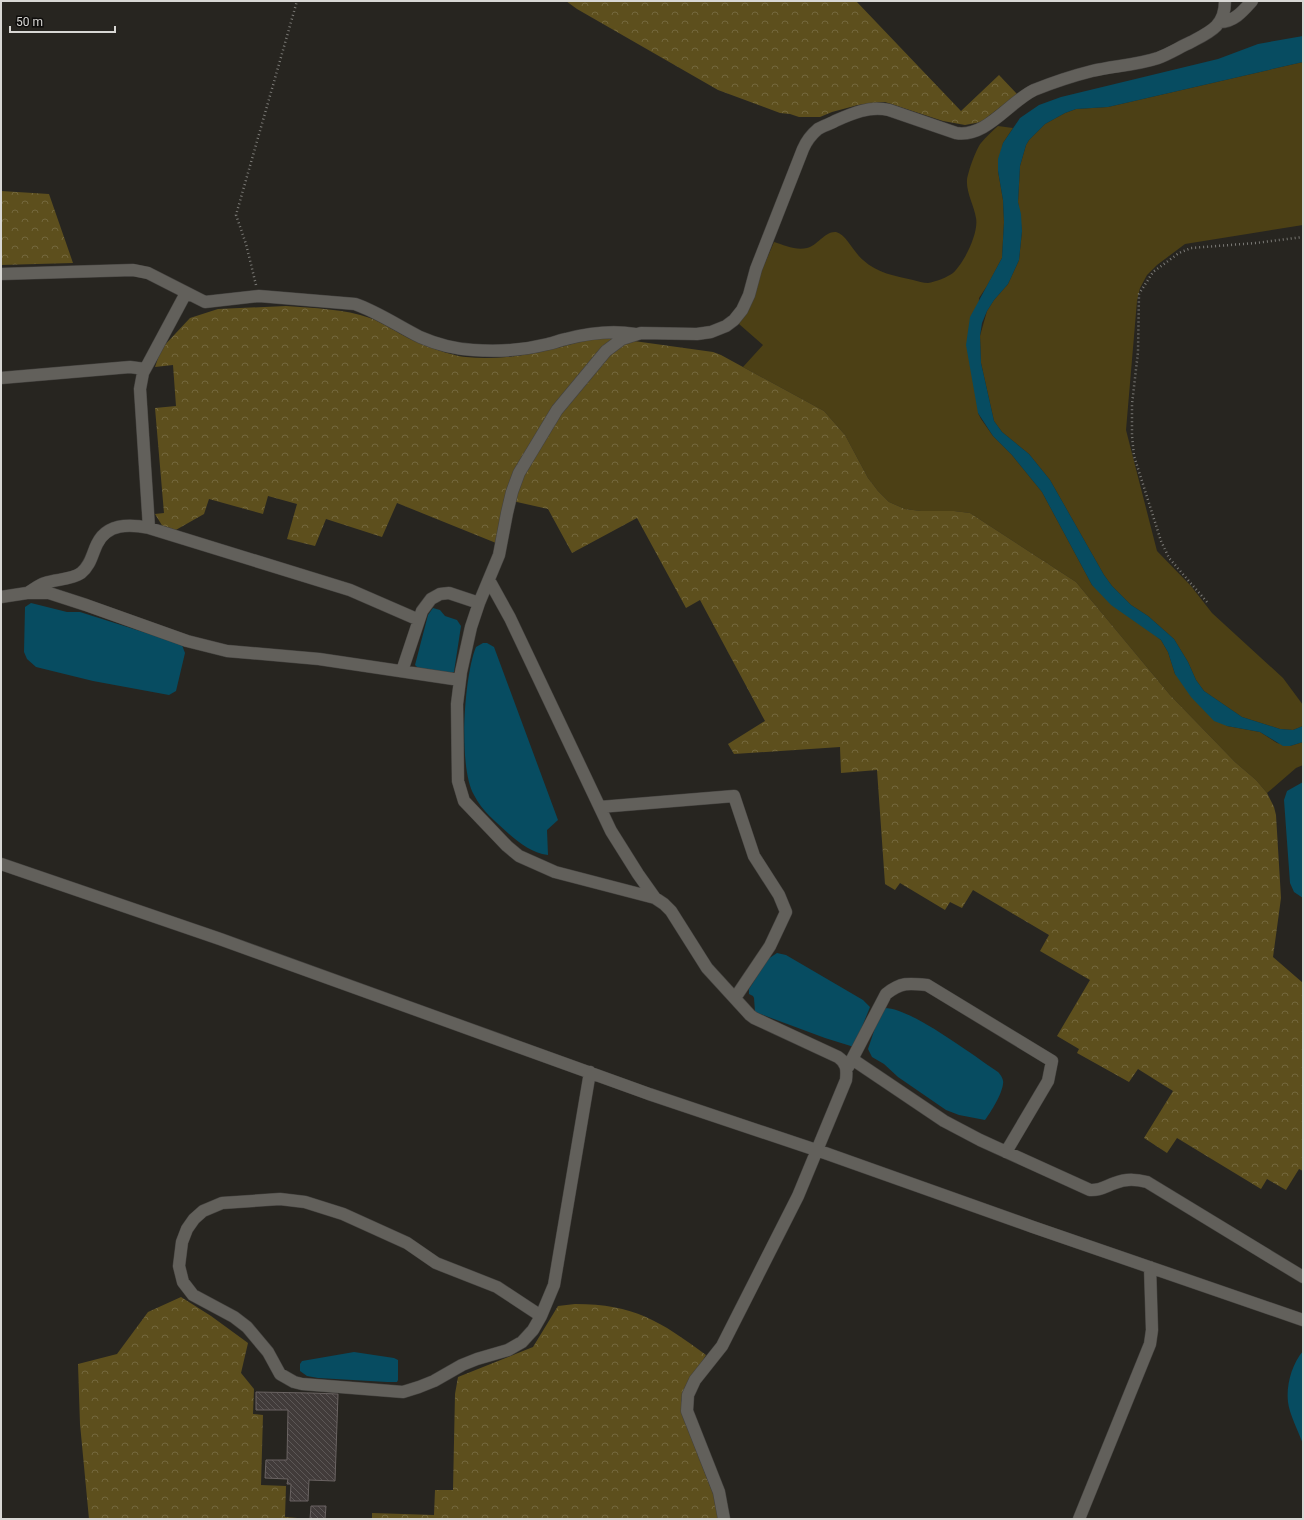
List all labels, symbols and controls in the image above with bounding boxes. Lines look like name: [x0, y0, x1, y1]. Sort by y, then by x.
scale bar: [10, 8, 115, 34]
text: 50 m: [16, 15, 43, 29]

